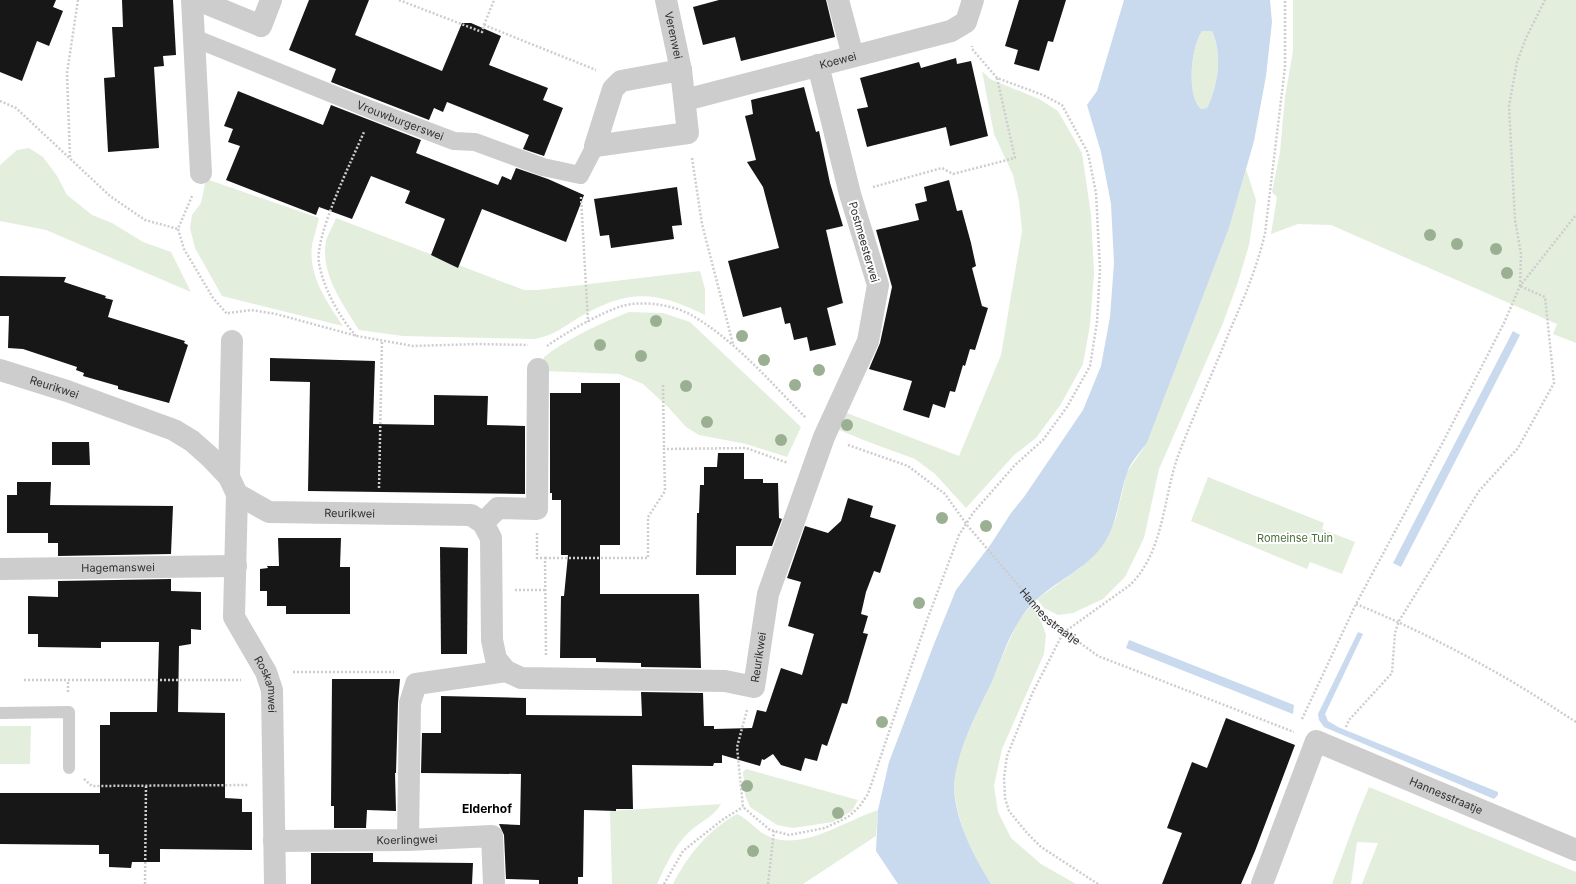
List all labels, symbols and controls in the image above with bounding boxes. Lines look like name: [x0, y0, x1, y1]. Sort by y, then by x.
street label: Verenwei: [662, 10, 685, 60]
street label: Koewei: [818, 49, 858, 72]
street label: Vrouwburgerswei: [355, 98, 446, 143]
street label: Postmeesterwei: [846, 200, 882, 284]
street label: Reurikwei: [28, 373, 81, 402]
street label: Reurikwei: [324, 506, 375, 521]
park label: Romeinse Tuin: [1257, 531, 1333, 545]
street label: Hagemanswei: [81, 560, 155, 575]
street label: Hannesstraatje: [1017, 585, 1083, 648]
street label: Reurikwei: [748, 631, 769, 684]
street label: Roskamwei: [251, 654, 279, 713]
street label: Hannesstraatje: [1407, 774, 1485, 817]
district label: Elderhof: [462, 801, 512, 816]
street label: Koerlingwei: [377, 832, 438, 847]

